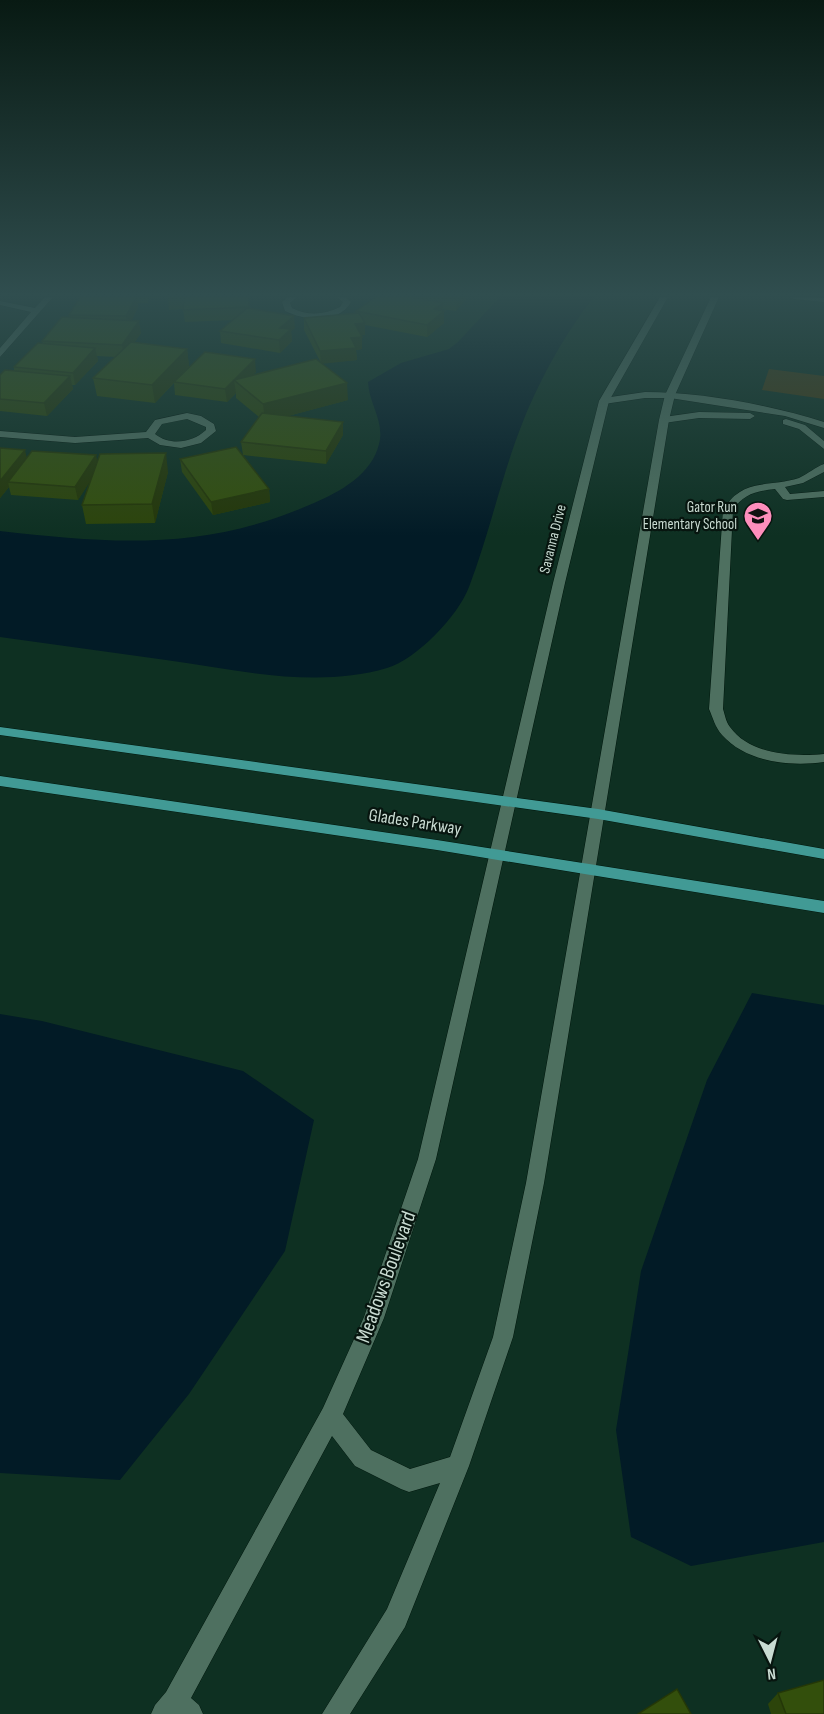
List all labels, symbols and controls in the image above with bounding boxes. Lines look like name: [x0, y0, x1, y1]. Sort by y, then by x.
place label: Gator Run Elementary School: [643, 498, 737, 534]
school or university icon: Gator Run Elementary School: [742, 500, 774, 542]
street label: Savanna Drive: [535, 502, 571, 576]
street label: Glades Parkway: [367, 804, 463, 840]
street label: Meadows Boulevard: [351, 1208, 421, 1346]
north arrow: [740, 1630, 800, 1690]
text: N: [766, 1664, 777, 1683]

